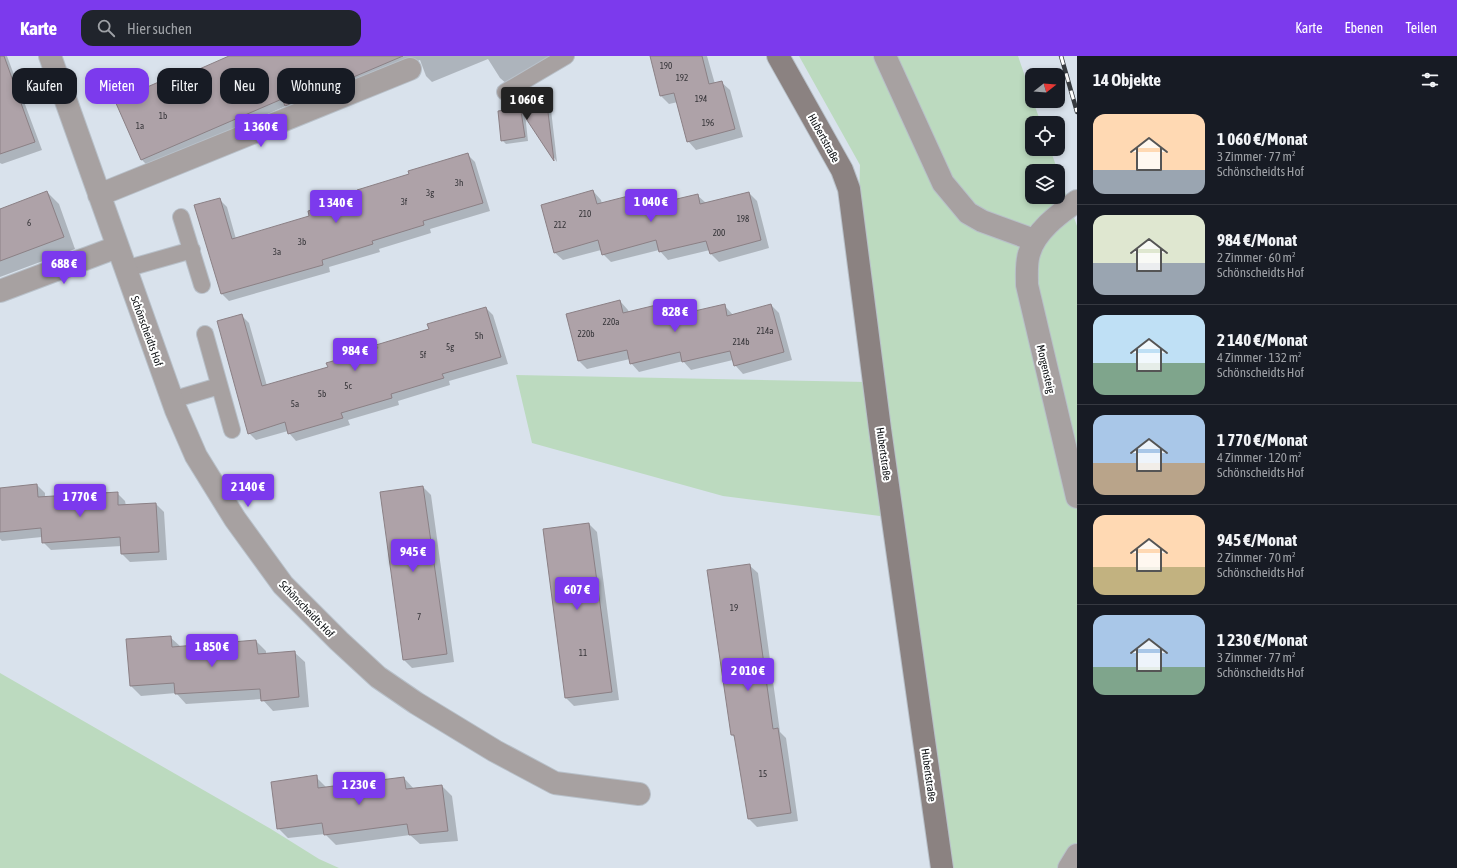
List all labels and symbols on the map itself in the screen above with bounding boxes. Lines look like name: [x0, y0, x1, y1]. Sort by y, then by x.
house number: 190: [660, 61, 672, 71]
north arrow: [1025, 68, 1065, 108]
house number: 192: [676, 73, 688, 83]
pin: 1 060 €: [490, 87, 564, 121]
house number: 194: [695, 94, 707, 104]
house number: 1b: [159, 111, 167, 121]
street label: Hubertstraße: [806, 112, 842, 164]
pin: 1 360 €: [224, 114, 298, 148]
house number: 196: [702, 118, 714, 128]
house number: 1a: [136, 121, 144, 131]
house number: 3h: [455, 178, 463, 188]
house number: 3g: [426, 188, 434, 198]
pin: 1 040 €: [614, 189, 688, 223]
pin: 1 340 €: [299, 190, 373, 224]
house number: 3f: [401, 197, 408, 207]
house number: 210: [579, 209, 591, 219]
house number: 198: [737, 214, 749, 224]
house number: 6: [27, 218, 31, 228]
house number: 212: [554, 220, 566, 230]
house number: 200: [713, 228, 725, 238]
house number: 3b: [298, 237, 306, 247]
house number: 3a: [273, 247, 281, 257]
pin: 688 €: [36, 251, 92, 285]
street label: Schönscheidts Hof: [129, 294, 165, 368]
pin: 828 €: [647, 299, 703, 333]
house number: 220a: [603, 317, 619, 327]
house number: 214a: [757, 326, 773, 336]
house number: 220b: [578, 329, 594, 339]
house number: 5h: [475, 331, 483, 341]
house number: 214b: [733, 337, 749, 347]
pin: 984 €: [327, 338, 383, 372]
house number: 5g: [446, 342, 454, 352]
street label: Morgensteig: [1035, 344, 1057, 395]
house number: 5f: [420, 350, 427, 360]
house number: 5c: [344, 381, 352, 391]
house number: 5b: [318, 389, 326, 399]
house number: 5a: [291, 399, 299, 409]
street label: Hubertstraße: [874, 427, 894, 481]
pin: 2 140 €: [211, 474, 285, 508]
pin: 1 770 €: [43, 484, 117, 518]
pin: 945 €: [385, 539, 441, 573]
pin: 607 €: [549, 577, 605, 611]
street label: Schönscheidts Hof: [277, 578, 337, 640]
house number: 19: [730, 603, 738, 613]
house number: 7: [417, 612, 421, 622]
pin: 1 850 €: [175, 634, 249, 668]
house number: 11: [579, 648, 587, 658]
pin: 2 010 €: [711, 658, 785, 692]
street label: Hubertstraße: [919, 748, 939, 802]
house number: 15: [759, 769, 767, 779]
pin: 1 230 €: [322, 772, 396, 806]

